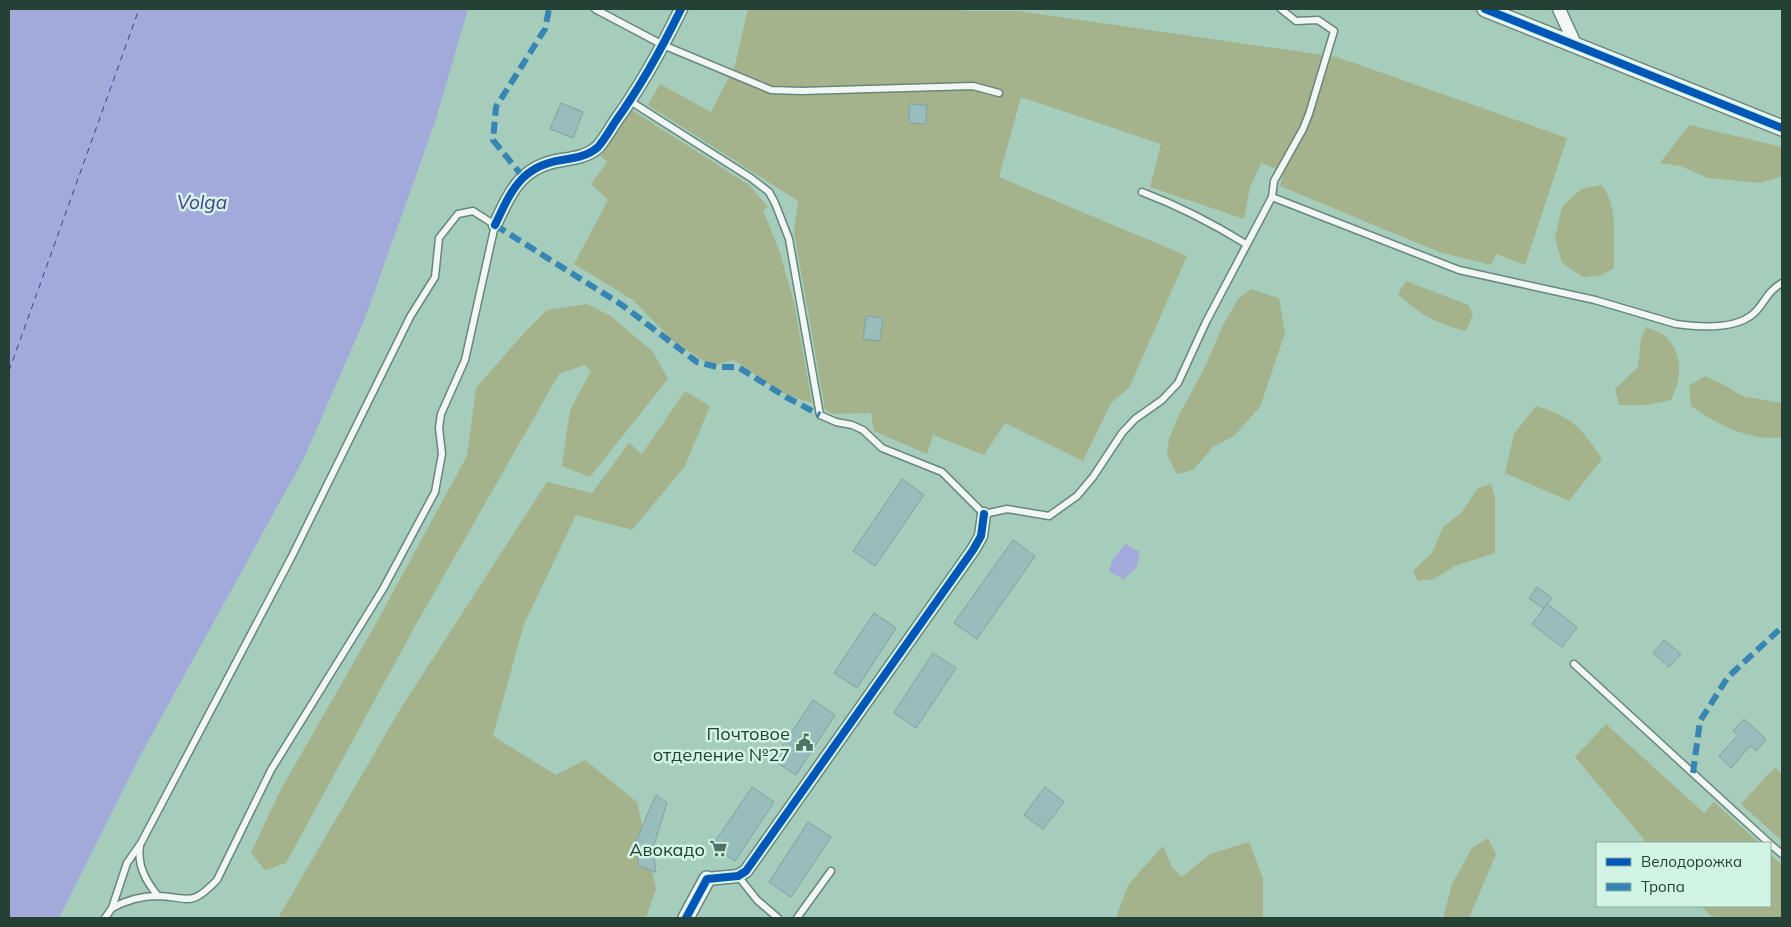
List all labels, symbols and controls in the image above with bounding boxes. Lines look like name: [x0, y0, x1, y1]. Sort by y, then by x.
water label: Volga: [177, 190, 227, 214]
place label: Почтовое отделение №27: [653, 722, 790, 766]
public building icon: Почтовое отделение №27: [794, 733, 814, 753]
place label: Авокадо: [629, 838, 705, 861]
supermarket icon: Авокадо: [709, 839, 729, 859]
legend: [1596, 842, 1771, 907]
text: Велодорожка: [1641, 852, 1742, 871]
text: Тропа: [1641, 877, 1685, 896]

